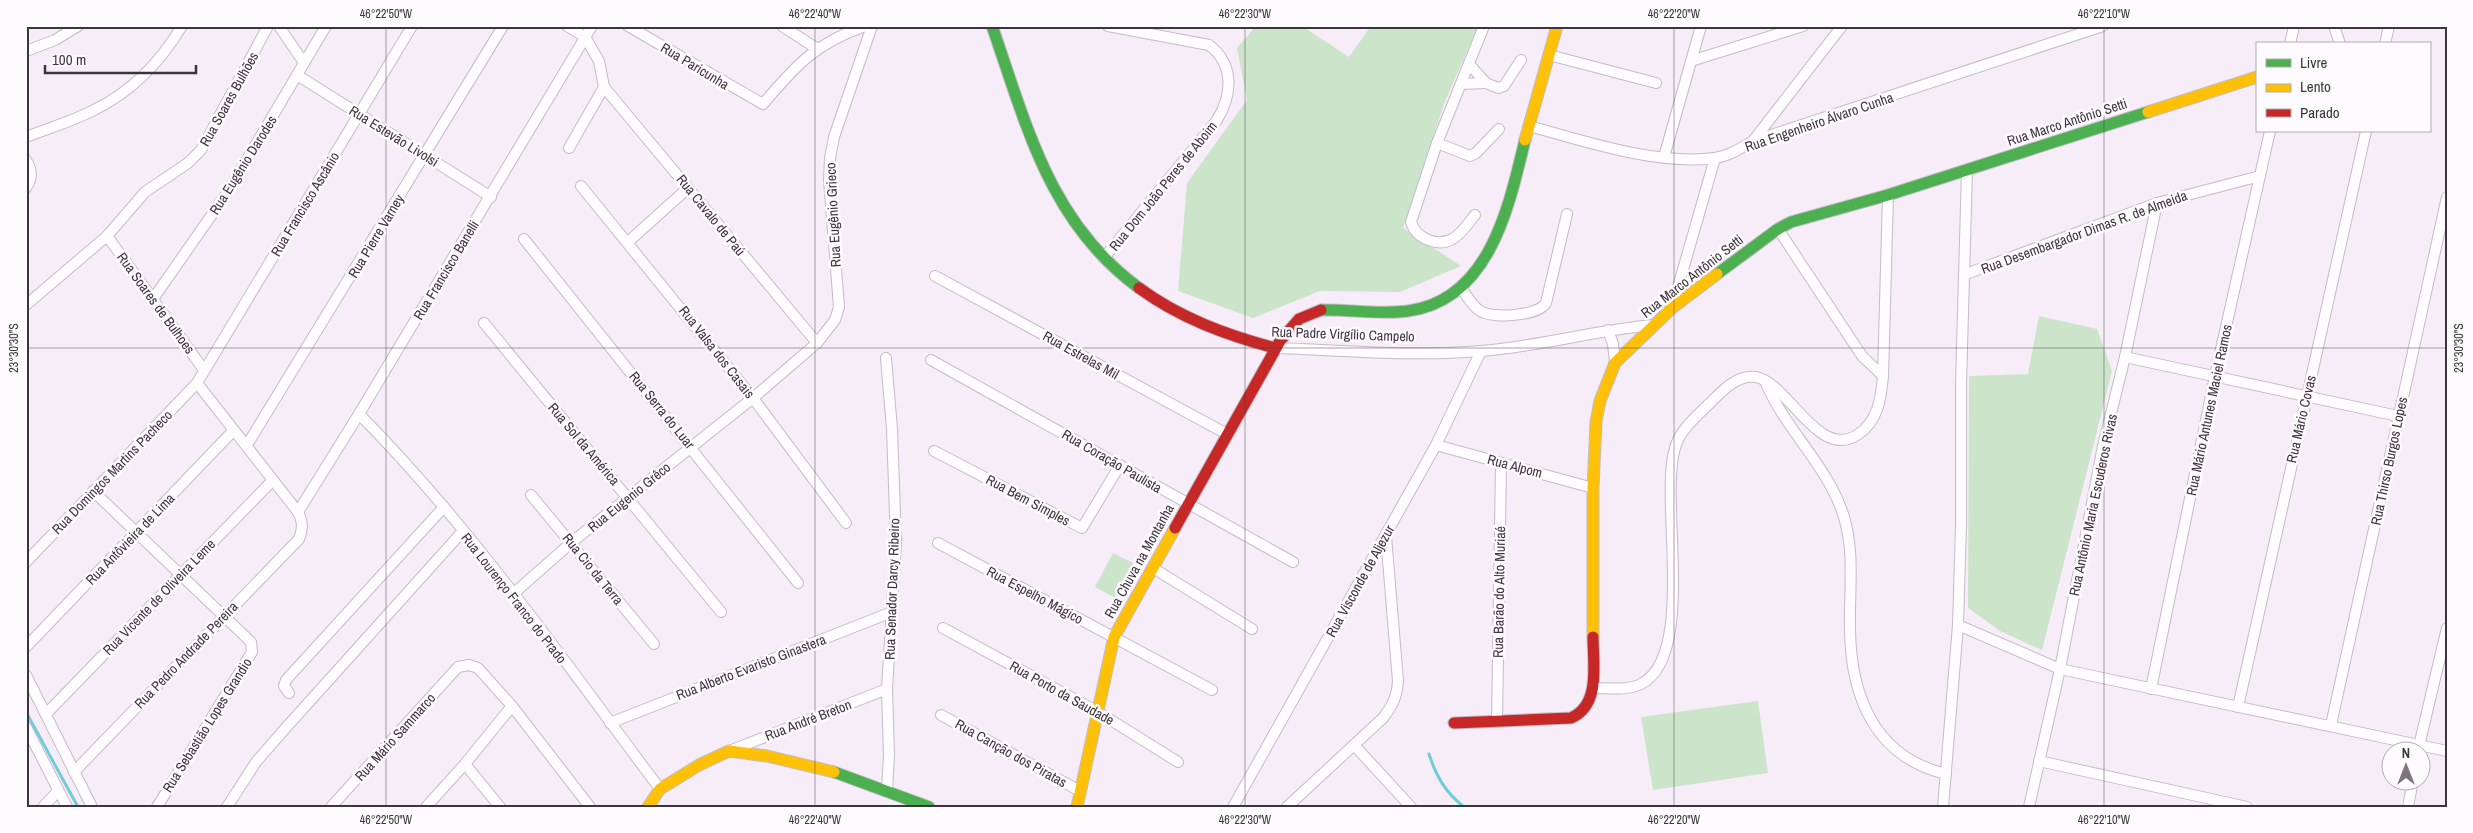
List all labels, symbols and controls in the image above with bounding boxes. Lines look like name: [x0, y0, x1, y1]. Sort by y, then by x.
text: 46°22'50"W: [360, 6, 413, 22]
text: 46°22'40"W: [789, 6, 842, 22]
text: 46°22'30"W: [1219, 6, 1272, 22]
text: 46°22'20"W: [1648, 6, 1701, 22]
text: 46°22'10"W: [2078, 6, 2131, 22]
street label: Rua Paricunha: [658, 39, 733, 94]
scale bar: [45, 42, 196, 74]
legend: [2256, 42, 2430, 132]
street label: Rua Soares Bulhões: [196, 48, 263, 149]
text: 100 m: [52, 49, 86, 70]
text: Livre: [2300, 52, 2328, 73]
text: Lento: [2300, 76, 2331, 97]
street label: Rua Engenheiro Álvaro Cunha: [1742, 88, 1896, 156]
street label: Rua Marco Antônio Setti: [2005, 94, 2129, 150]
street label: Rua Estevão Livolsi: [346, 101, 442, 171]
text: Parado: [2300, 102, 2340, 123]
street label: Rua Eugênio Darodes: [205, 112, 281, 218]
street label: Rua Dom João Peres de Aboim: [1105, 118, 1221, 254]
street label: Rua Francisco Ascânio: [267, 148, 343, 260]
street label: Rua Eugênio Grieco: [821, 162, 845, 268]
street label: Rua Cavalo de Paú: [673, 171, 749, 259]
street label: Rua Desembargador Dimas R. de Almeida: [1978, 186, 2190, 278]
street label: Rua Pierre Varney: [344, 191, 408, 281]
street label: Rua Francisco Banelli: [409, 217, 483, 323]
street label: Rua Marco Antônio Setti: [1637, 230, 1747, 322]
street label: Rua Soares de Bulhoes: [113, 249, 199, 358]
street label: Rua Valsa dos Casais: [675, 302, 759, 402]
street label: Rua Mário Antunes Maciel Ramos: [2182, 322, 2236, 497]
text: 23°30'30"S: [6, 323, 22, 373]
street label: Rua Padre Virgílio Campelo: [1271, 323, 1415, 345]
text: 23°30'30"S: [2451, 323, 2467, 373]
street label: Rua Estrelas Mil: [1040, 327, 1122, 383]
street label: Rua Serra do Luar: [625, 368, 699, 452]
street label: Rua Mário Covas: [2282, 373, 2320, 465]
street label: Rua Thirso Burgos Lopes: [2367, 395, 2411, 527]
street label: Rua Sol da América: [544, 399, 624, 489]
street label: Rua Domingos Martins Pacheco: [48, 406, 176, 538]
street label: Rua Antônio Maria Escuderos Rivas: [2065, 412, 2121, 598]
street label: Rua Coração Paulista: [1059, 425, 1166, 497]
street label: Rua Alpom: [1486, 450, 1544, 482]
street label: Rua Eugenio Grêco: [584, 458, 674, 536]
street label: Rua Bem Simples: [983, 470, 1073, 530]
street label: Rua Antôvieira de Lima: [82, 489, 179, 589]
street label: Rua Chuva na Montanha: [1100, 500, 1178, 621]
street label: Rua Senador Darcy Ribeiro: [881, 518, 903, 660]
street label: Rua Visconde de Aljezur: [1322, 522, 1398, 640]
street label: Rua Barão do Alto Muriaé: [1489, 526, 1509, 658]
street label: Rua Lourenço Franco do Prado: [457, 529, 571, 667]
street label: Rua Cio da Terra: [559, 529, 628, 609]
street label: Rua Vicente de Oliveira Leme: [99, 535, 219, 659]
street label: Rua Espelho Mágico: [984, 562, 1086, 628]
street label: Rua Pedro Andrade Pereira: [130, 597, 242, 712]
street label: Rua Alberto Evaristo Ginastera: [674, 630, 829, 704]
street label: Rua Sebastião Lopes Grandio: [158, 654, 256, 796]
street label: Rua Porto da Saudade: [1007, 657, 1117, 729]
street label: Rua Mário Sammarco: [351, 689, 439, 785]
street label: Rua André Breton: [762, 695, 854, 745]
street label: Rua Canção dos Piratas: [952, 715, 1070, 791]
north arrow: [2380, 740, 2430, 790]
text: N: [2402, 744, 2410, 762]
text: 46°22'50"W: [360, 812, 413, 828]
text: 46°22'40"W: [789, 812, 842, 828]
text: 46°22'30"W: [1219, 812, 1272, 828]
text: 46°22'20"W: [1648, 812, 1701, 828]
text: 46°22'10"W: [2078, 812, 2131, 828]

